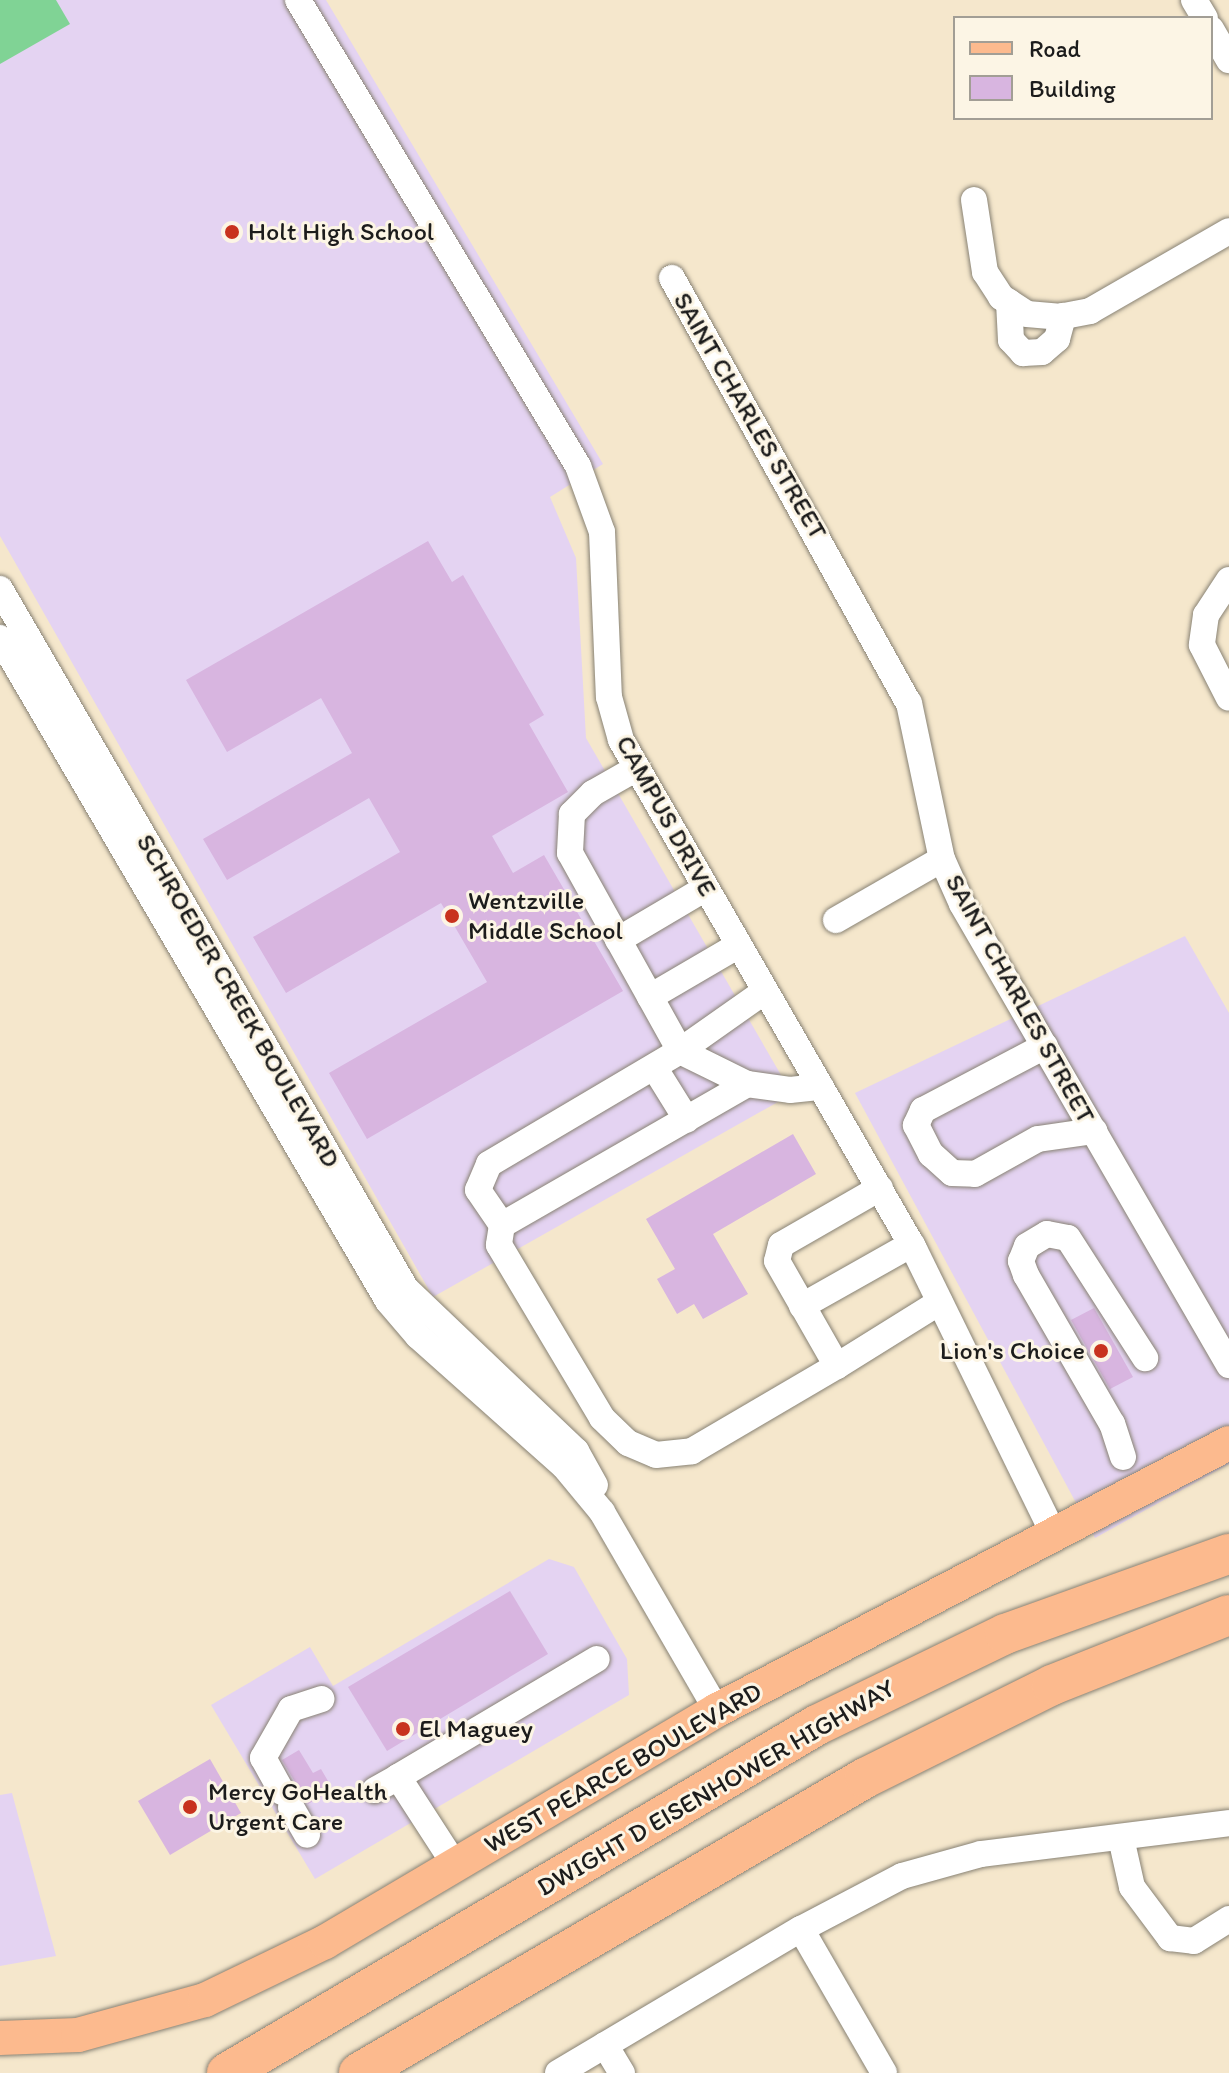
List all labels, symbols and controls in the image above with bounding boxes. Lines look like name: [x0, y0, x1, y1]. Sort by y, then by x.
legend: [953, 16, 1213, 120]
text: Road: [1029, 34, 1081, 63]
text: Building: [1029, 74, 1116, 103]
place label: Holt High School: [248, 216, 433, 248]
marker: Holt High School: [223, 223, 241, 241]
street label: SAINT CHARLES STREET: [666, 287, 834, 545]
street label: CAMPUS DRIVE: [609, 730, 723, 902]
street label: SCHROEDER CREEK BOULEVARD: [130, 829, 346, 1173]
street label: SAINT CHARLES STREET: [938, 869, 1102, 1129]
place label: Wentzville Middle School: [468, 885, 623, 946]
marker: Wentzville Middle School: [443, 907, 461, 925]
place label: Lion's Choice: [940, 1335, 1085, 1367]
marker: Lion's Choice: [1092, 1342, 1110, 1360]
street label: DWIGHT D EISENHOWER HIGHWAY: [531, 1672, 901, 1904]
street label: WEST PEARCE BOULEVARD: [479, 1676, 767, 1860]
place label: El Maguey: [419, 1713, 533, 1745]
marker: El Maguey: [394, 1720, 412, 1738]
place label: Mercy GoHealth Urgent Care: [208, 1776, 387, 1838]
marker: Mercy GoHealth Urgent Care: [179, 1796, 201, 1818]

